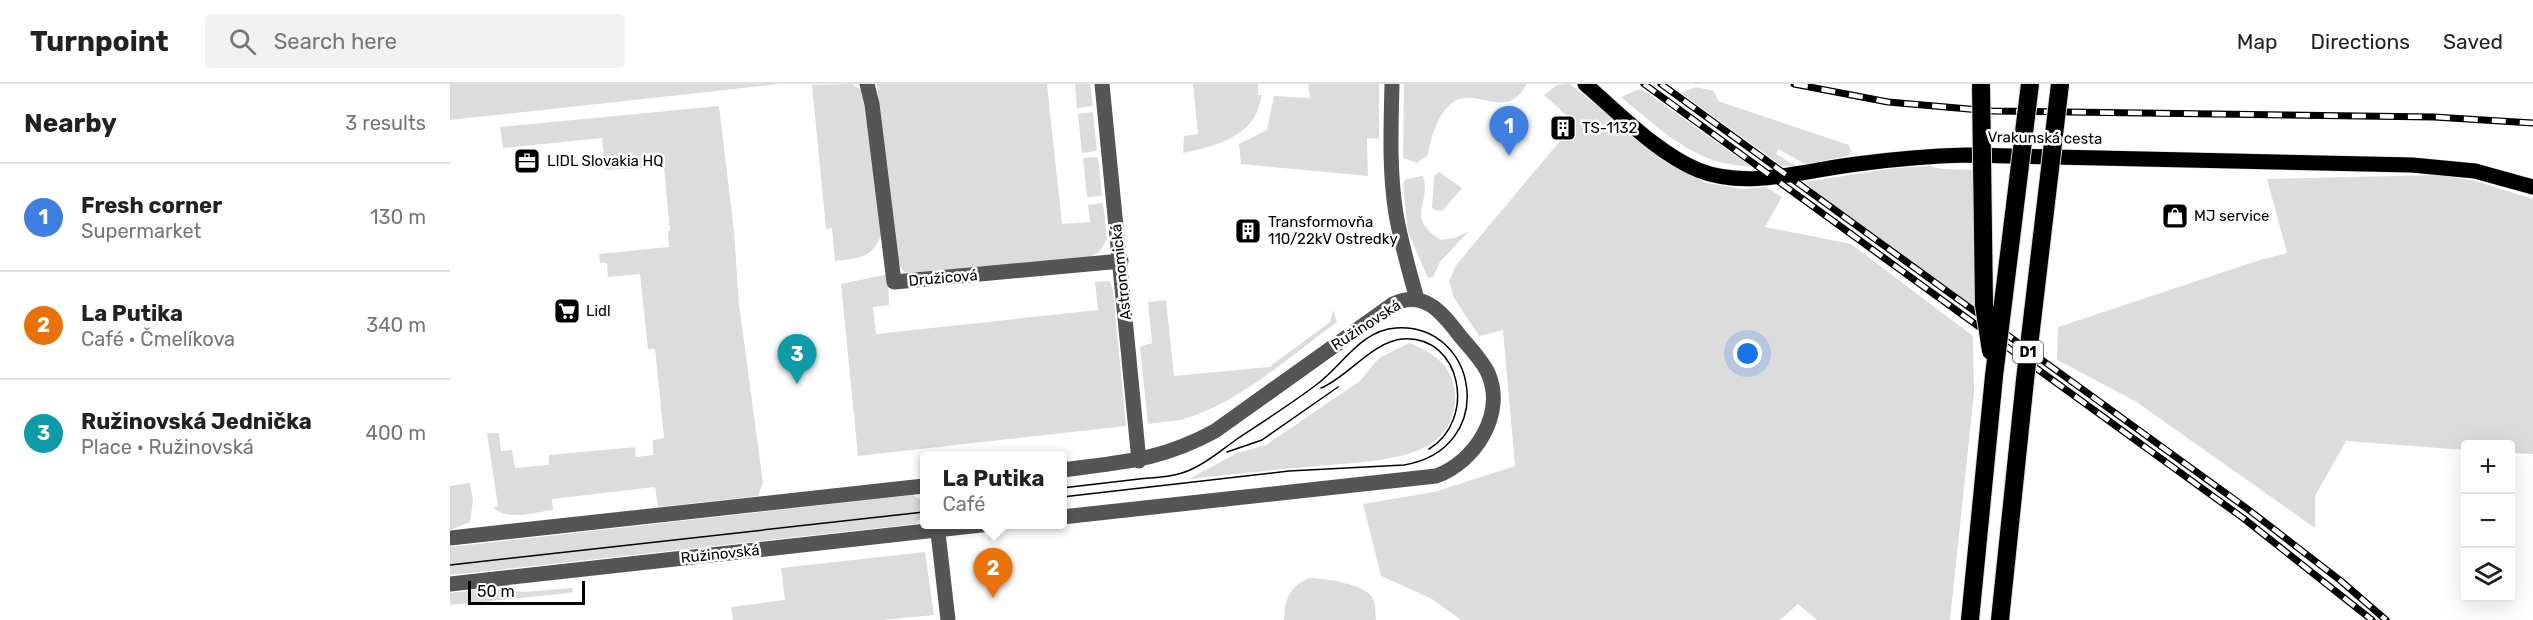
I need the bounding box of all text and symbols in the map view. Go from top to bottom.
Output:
search box [205,14,625,68]
text: Turnpoint [30,25,169,58]
icon: search [226,25,259,58]
text: Search here [274,28,397,55]
text: Map [2237,29,2278,54]
text: Directions [2311,29,2410,54]
text: Saved [2443,29,2503,54]
pin: 1 [1490,106,1528,156]
text: Nearby [24,108,117,139]
text: 3 results [345,111,426,135]
building icon: TS-1132 [1548,113,1578,143]
place label: TS-1132 [1582,119,1637,137]
street label: Vrakunská cesta [1988,128,2102,148]
office icon: LIDL Slovakia HQ [512,146,542,176]
place label: LIDL Slovakia HQ [547,152,663,170]
text: Fresh corner [81,192,222,219]
shop icon: MJ service [2160,201,2190,231]
text: 1 [39,205,48,229]
text: 130 m [370,205,426,229]
place label: MJ service [2194,207,2269,225]
place label: Transformovňa 110/22kV Ostredky [1268,213,1398,248]
building icon: Transformovňa 110/22kV Ostredky [1233,216,1263,246]
text: Supermarket [81,219,201,243]
street label: Astronomická [1107,223,1135,321]
street label: Družicová [908,266,978,290]
supermarket icon: Lidl [552,296,582,326]
street label: Ružinovská [1328,296,1404,354]
text: La Putika [81,300,183,327]
place label: Lidl [586,302,611,320]
text: 2 [37,313,50,337]
text: 340 m [366,313,426,337]
text: Café · Čmelíkova [81,327,235,351]
pin: 3 [778,334,816,384]
your location [1733,339,1762,368]
road number: D1 [2013,341,2043,363]
text: Ružinovská Jednička [81,408,312,435]
text: 3 [37,421,50,445]
text: 400 m [366,421,426,445]
text: Place · Ružinovská [81,435,254,459]
map controls [2461,440,2515,602]
button: + [2461,440,2515,494]
popup [920,451,1067,529]
text: La Putika [943,465,1044,492]
text: Café [943,492,986,516]
button: − [2461,494,2515,548]
street label: Ružinovská [680,541,760,567]
pin: 2 [974,548,1012,598]
button: layers [2461,548,2515,602]
scale bar [468,578,585,606]
text: 50 m [477,582,515,601]

